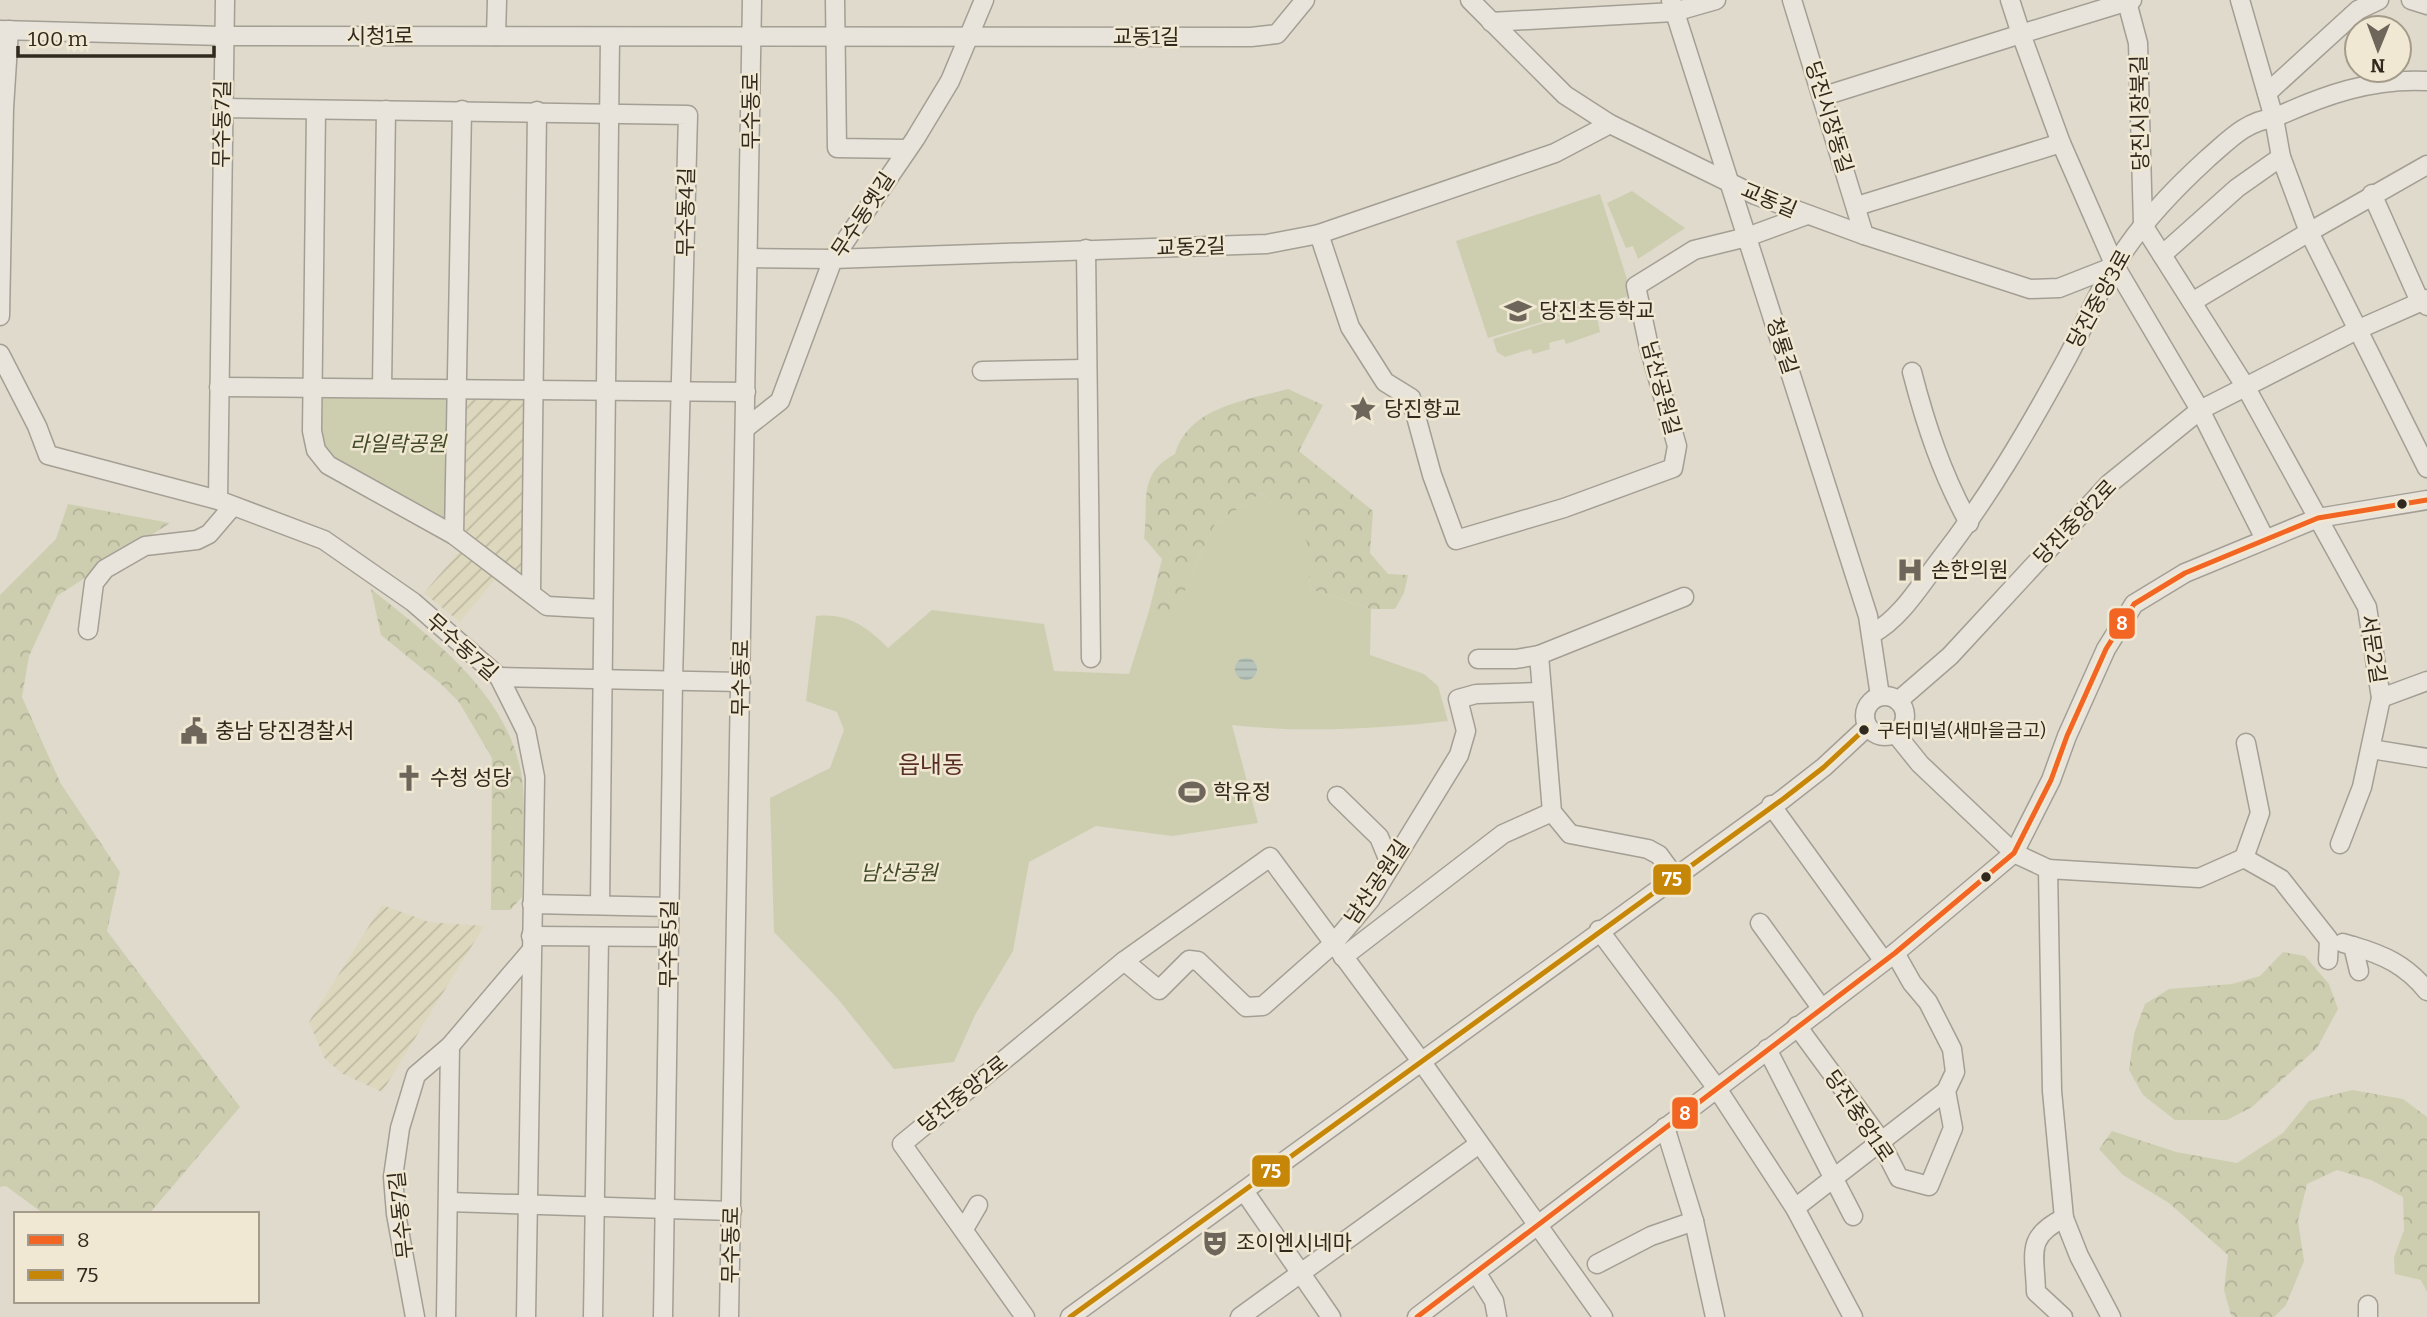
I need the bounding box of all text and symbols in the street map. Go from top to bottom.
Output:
scale bar [18,14,214,58]
north arrow [2343,14,2413,84]
street label: 시청1로 [347,23,413,49]
street label: 교동1길 [1113,24,1179,50]
text: 100 m [28,26,88,52]
text: N [2370,54,2385,77]
street label: 당진시장북길 [2126,55,2154,171]
street label: 당진시장동길 [1800,58,1858,176]
street label: 무수동로 [738,72,764,150]
street label: 무수동7길 [208,80,236,168]
street label: 무수동4길 [672,167,700,257]
street label: 무수동옛길 [826,167,900,263]
street label: 교동길 [1737,177,1801,223]
street label: 교동2길 [1156,233,1226,261]
street label: 당진중앙3로 [2061,245,2137,353]
school or university icon: 당진초등학교 [1503,296,1533,326]
place label: 당진초등학교 [1539,298,1655,324]
street label: 청룡길 [1761,314,1803,378]
street label: 남산공원길 [1636,338,1686,438]
place icon: 당진향교 [1348,394,1378,424]
place label: 당진향교 [1384,396,1461,422]
park label: 라일락공원 [350,431,448,457]
street label: 당진중앙2로 [2028,474,2122,570]
unlabelled marker [2395,497,2409,511]
hospital icon: 손한의원 [1895,555,1925,585]
place label: 손한의원 [1931,557,2008,583]
line badge: 8 [2108,607,2136,640]
street label: 무수동7길 [421,608,503,686]
text: 8 [2116,612,2128,635]
street label: 서문2길 [2355,613,2391,685]
street label: 무수동로 [727,639,755,717]
public building icon: 충남 당진경찰서 [179,716,209,746]
place label: 충남 당진경찰서 [215,718,354,744]
place label: 구터미널(새마을금고) [1877,719,2046,742]
marker: 구터미널(새마을금고) [1857,723,1871,737]
district label: 읍내동 [898,751,964,779]
church icon: 수청 성당 [394,763,424,793]
place label: 수청 성당 [430,765,511,791]
sports icon: 학유정 [1177,777,1207,807]
place label: 학유정 [1213,779,1271,805]
street label: 남산공원길 [1339,835,1415,929]
park label: 남산공원 [860,860,939,886]
line badge: 75 [1652,863,1692,896]
text: 75 [1662,868,1682,891]
unlabelled marker [1979,870,1993,884]
street label: 무수동5길 [655,900,683,988]
street label: 당진중앙2로 [913,1050,1013,1138]
street label: 당진중앙1로 [1819,1065,1899,1167]
line badge: 8 [1671,1096,1699,1130]
text: 8 [1679,1102,1691,1125]
line badge: 75 [1251,1154,1291,1188]
text: 75 [1261,1160,1281,1183]
street label: 무수동7길 [383,1170,419,1260]
street label: 무수동로 [717,1206,745,1284]
legend [14,1212,259,1303]
text: 8 [77,1227,90,1253]
theatre icon: 조이엔시네마 [1200,1228,1230,1258]
place label: 조이엔시네마 [1236,1230,1352,1256]
text: 75 [77,1262,98,1288]

